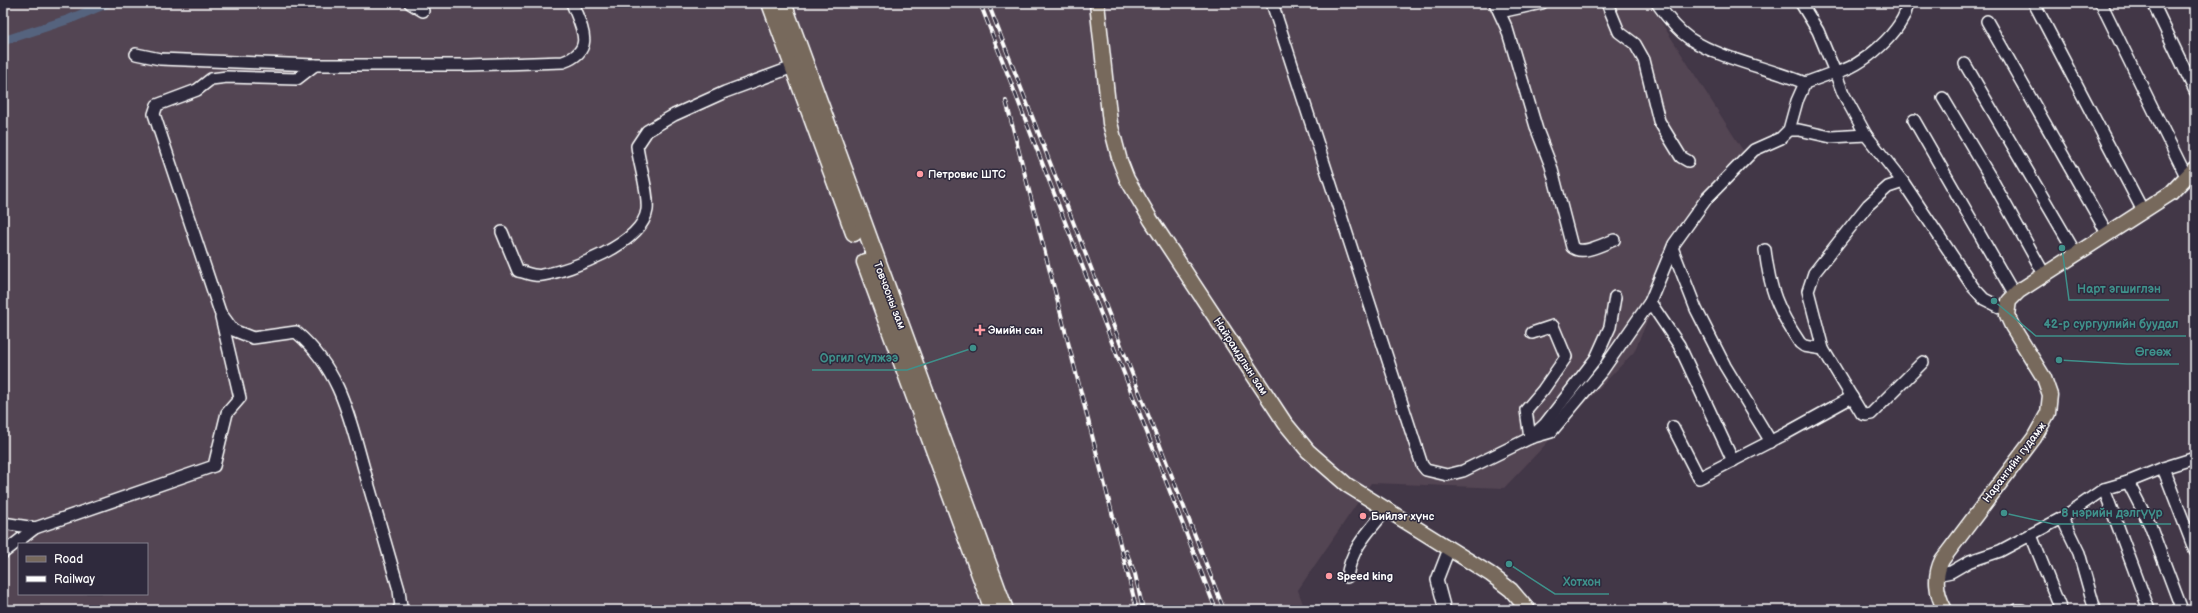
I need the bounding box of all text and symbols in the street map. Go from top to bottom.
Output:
place label: Петровис ШТС [928,168,1006,181]
marker: Петровис ШТС [915,169,925,179]
street label: Товчооны зам [871,260,908,331]
callout: Нарт эгшиглэн [2069,276,2169,300]
text: Нарт эгшиглэн [2077,282,2161,297]
callout: 42-р сургуулийн буудал [2036,312,2186,336]
street label: Найрамдлын зам [1211,315,1271,398]
text: 42-р сургуулийн буудал [2044,317,2179,332]
place label: Эмийн сан [988,324,1043,337]
marker: Эмийн сан [975,325,985,335]
callout: Өгөөж [2127,340,2179,364]
text: Өгөөж [2135,345,2172,360]
callout: Оргил сүлжээ [812,346,907,370]
text: Оргил сүлжээ [820,351,898,366]
street label: Нарангийн гудамж [1980,419,2049,505]
callout: 8 нэрийн дэлгүүр [2053,500,2171,524]
text: 8 нэрийн дэлгүүр [2061,506,2163,521]
place label: Бийлэг хүнс [1371,510,1435,523]
marker: Бийлэг хүнс [1358,511,1368,521]
legend [18,543,148,595]
text: Road [54,552,83,567]
place label: Speed king [1337,570,1393,583]
callout: Хотхон [1555,570,1609,594]
marker: Speed king [1324,571,1334,581]
text: Railway [54,572,96,587]
text: Хотхон [1562,575,1601,590]

